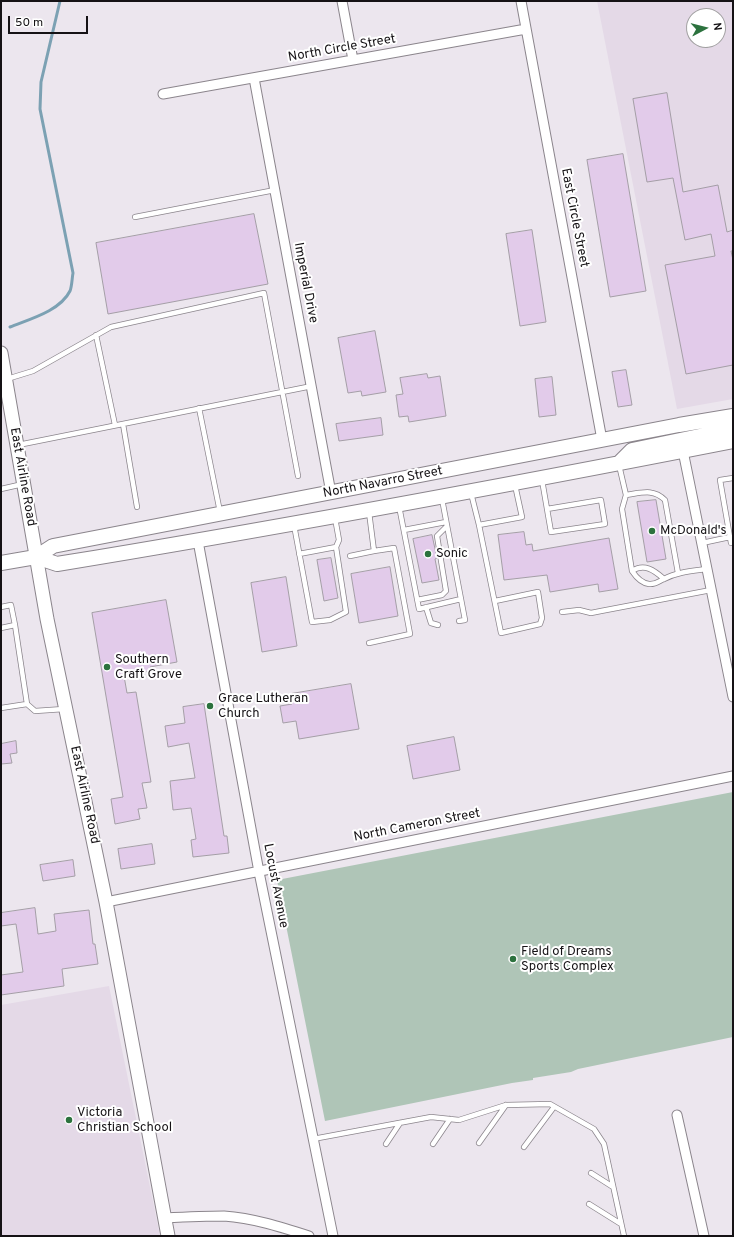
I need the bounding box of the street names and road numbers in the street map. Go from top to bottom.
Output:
street label: North Circle Street [287,32,397,66]
street label: East Circle Street [557,167,591,269]
street label: Imperial Drive [290,241,320,325]
street label: East Airline Road [6,426,38,528]
street label: North Navarro Street [322,464,444,502]
street label: East Airline Road [66,744,102,846]
street label: North Cameron Street [352,806,482,846]
street label: Locust Avenue [259,842,291,930]

